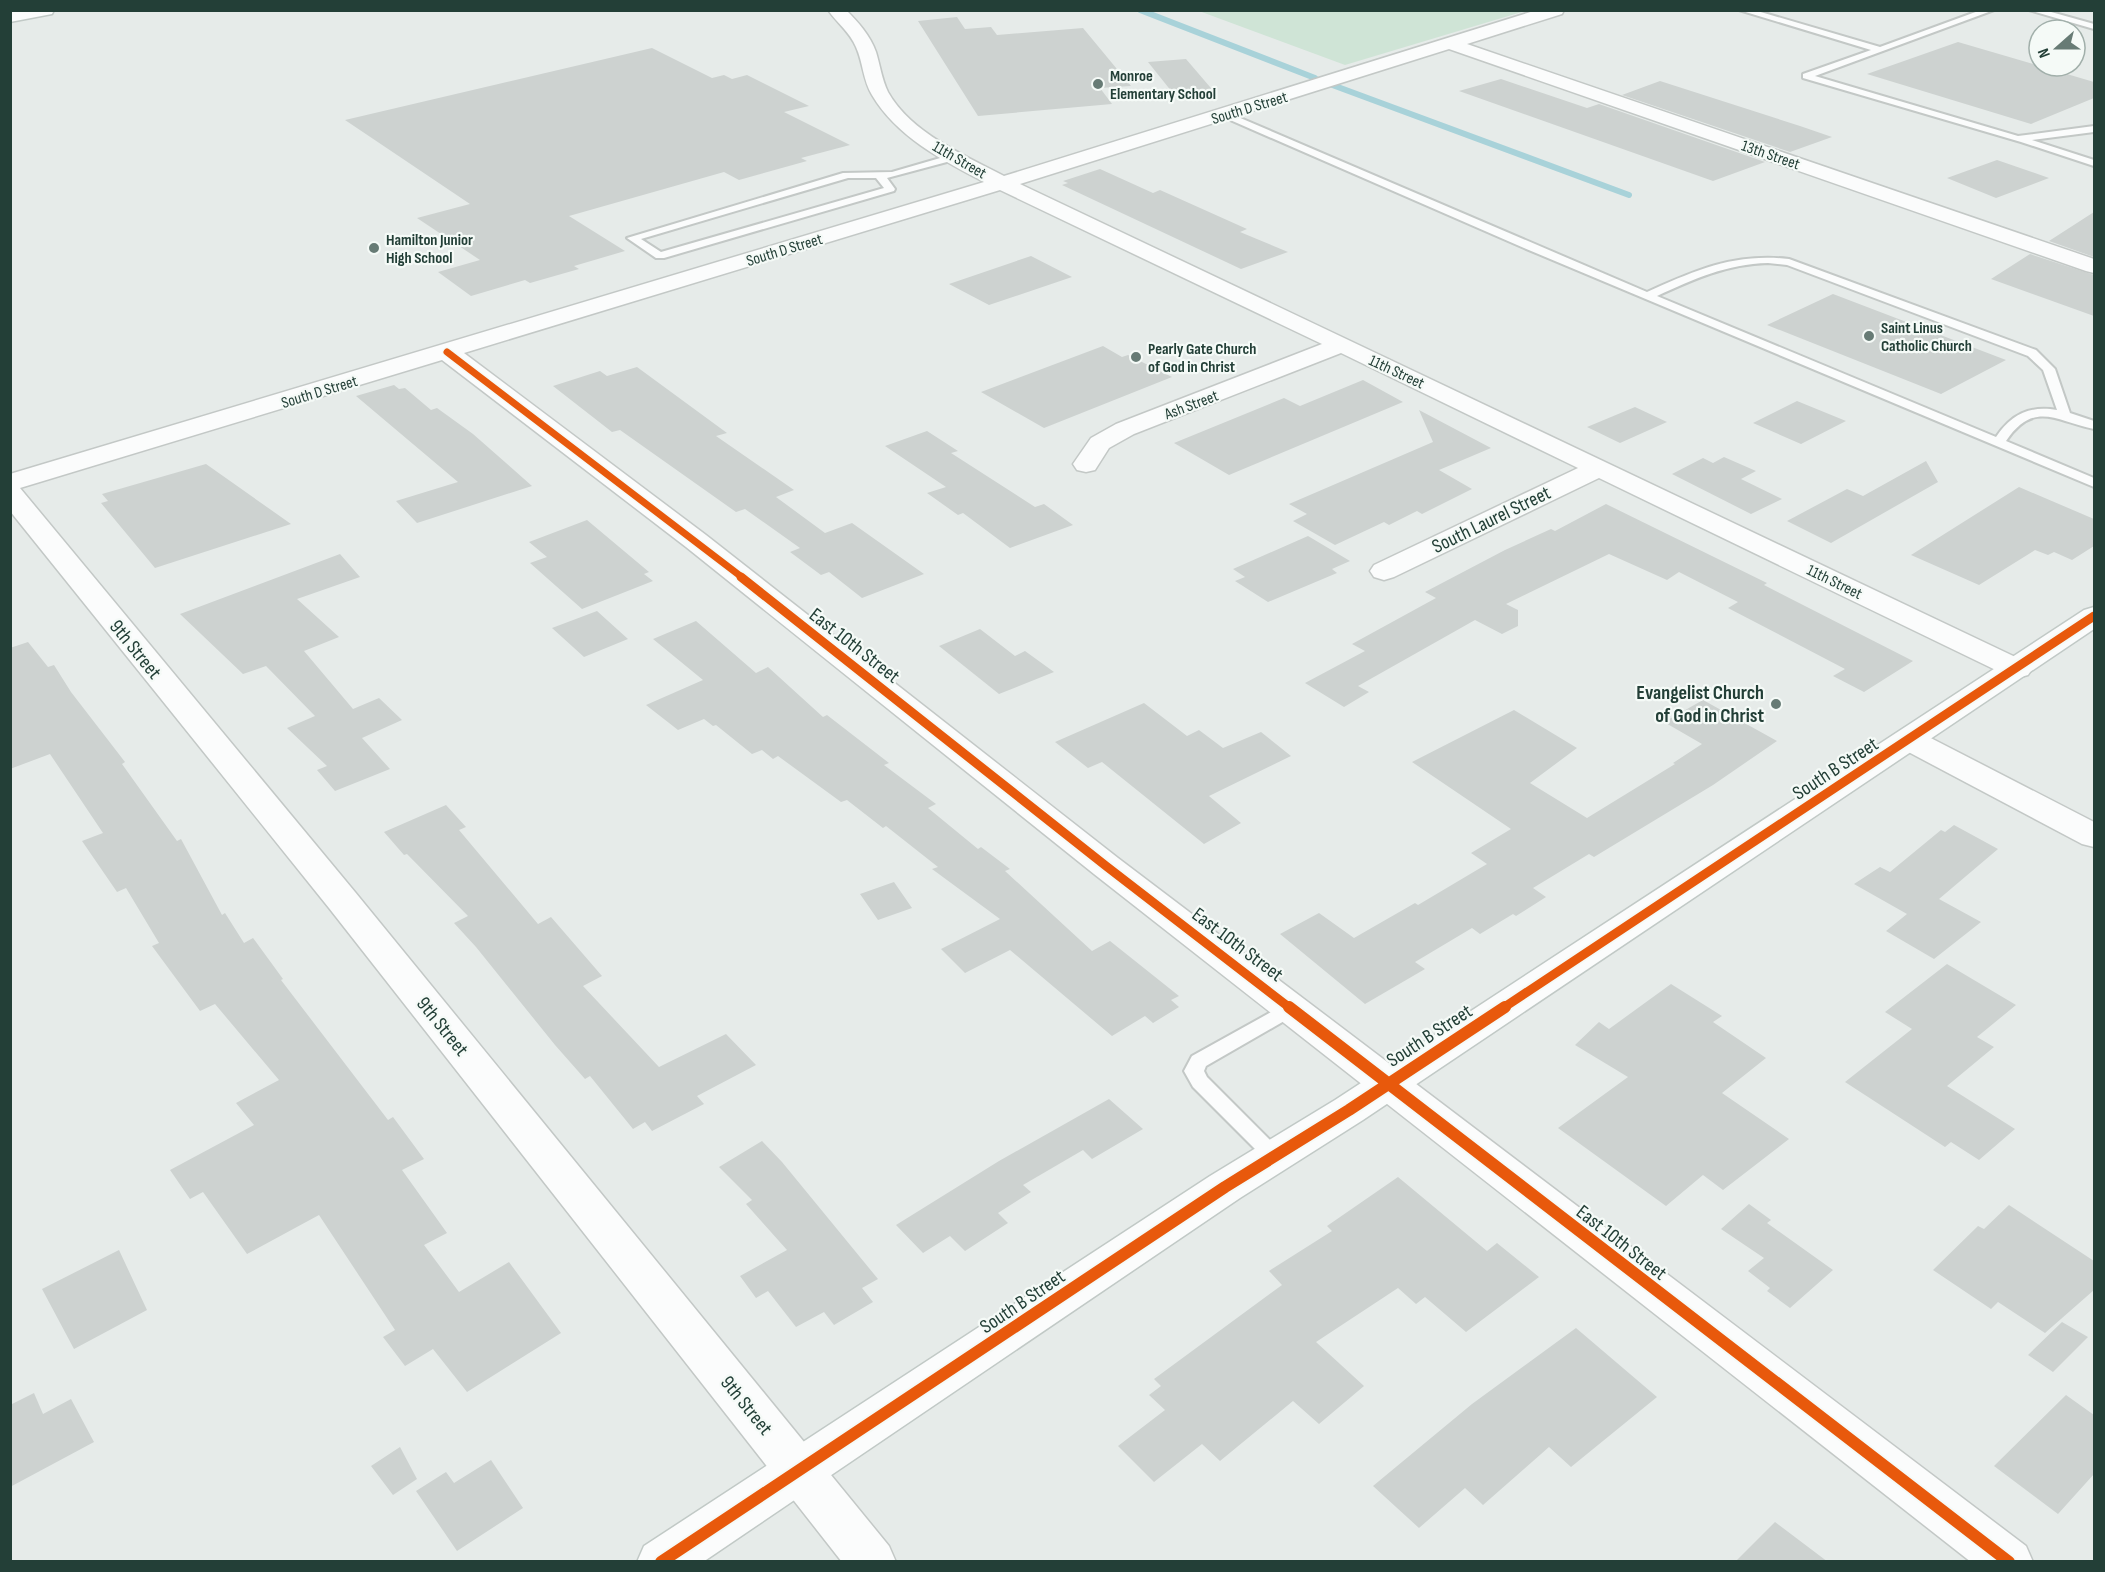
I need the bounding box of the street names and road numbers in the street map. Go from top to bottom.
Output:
street label: South D Street [1209,88,1290,129]
street label: 11th Street [929,137,990,183]
street label: 13th Street [1739,137,1802,174]
street label: South D Street [744,230,825,271]
street label: 11th Street [1366,351,1427,394]
street label: South D Street [279,372,360,413]
street label: Ash Street [1161,386,1221,425]
street label: South Laurel Street [1428,481,1555,559]
street label: 11th Street [1804,561,1865,604]
street label: East 10th Street [804,603,904,689]
street label: 9th Street [104,615,166,684]
street label: South B Street [1788,732,1883,805]
street label: East 10th Street [1187,903,1288,987]
street label: 9th Street [411,992,473,1061]
street label: South B Street [1382,999,1477,1072]
street label: East 10th Street [1571,1200,1671,1286]
street label: South B Street [975,1265,1070,1339]
street label: 9th Street [715,1371,777,1440]

